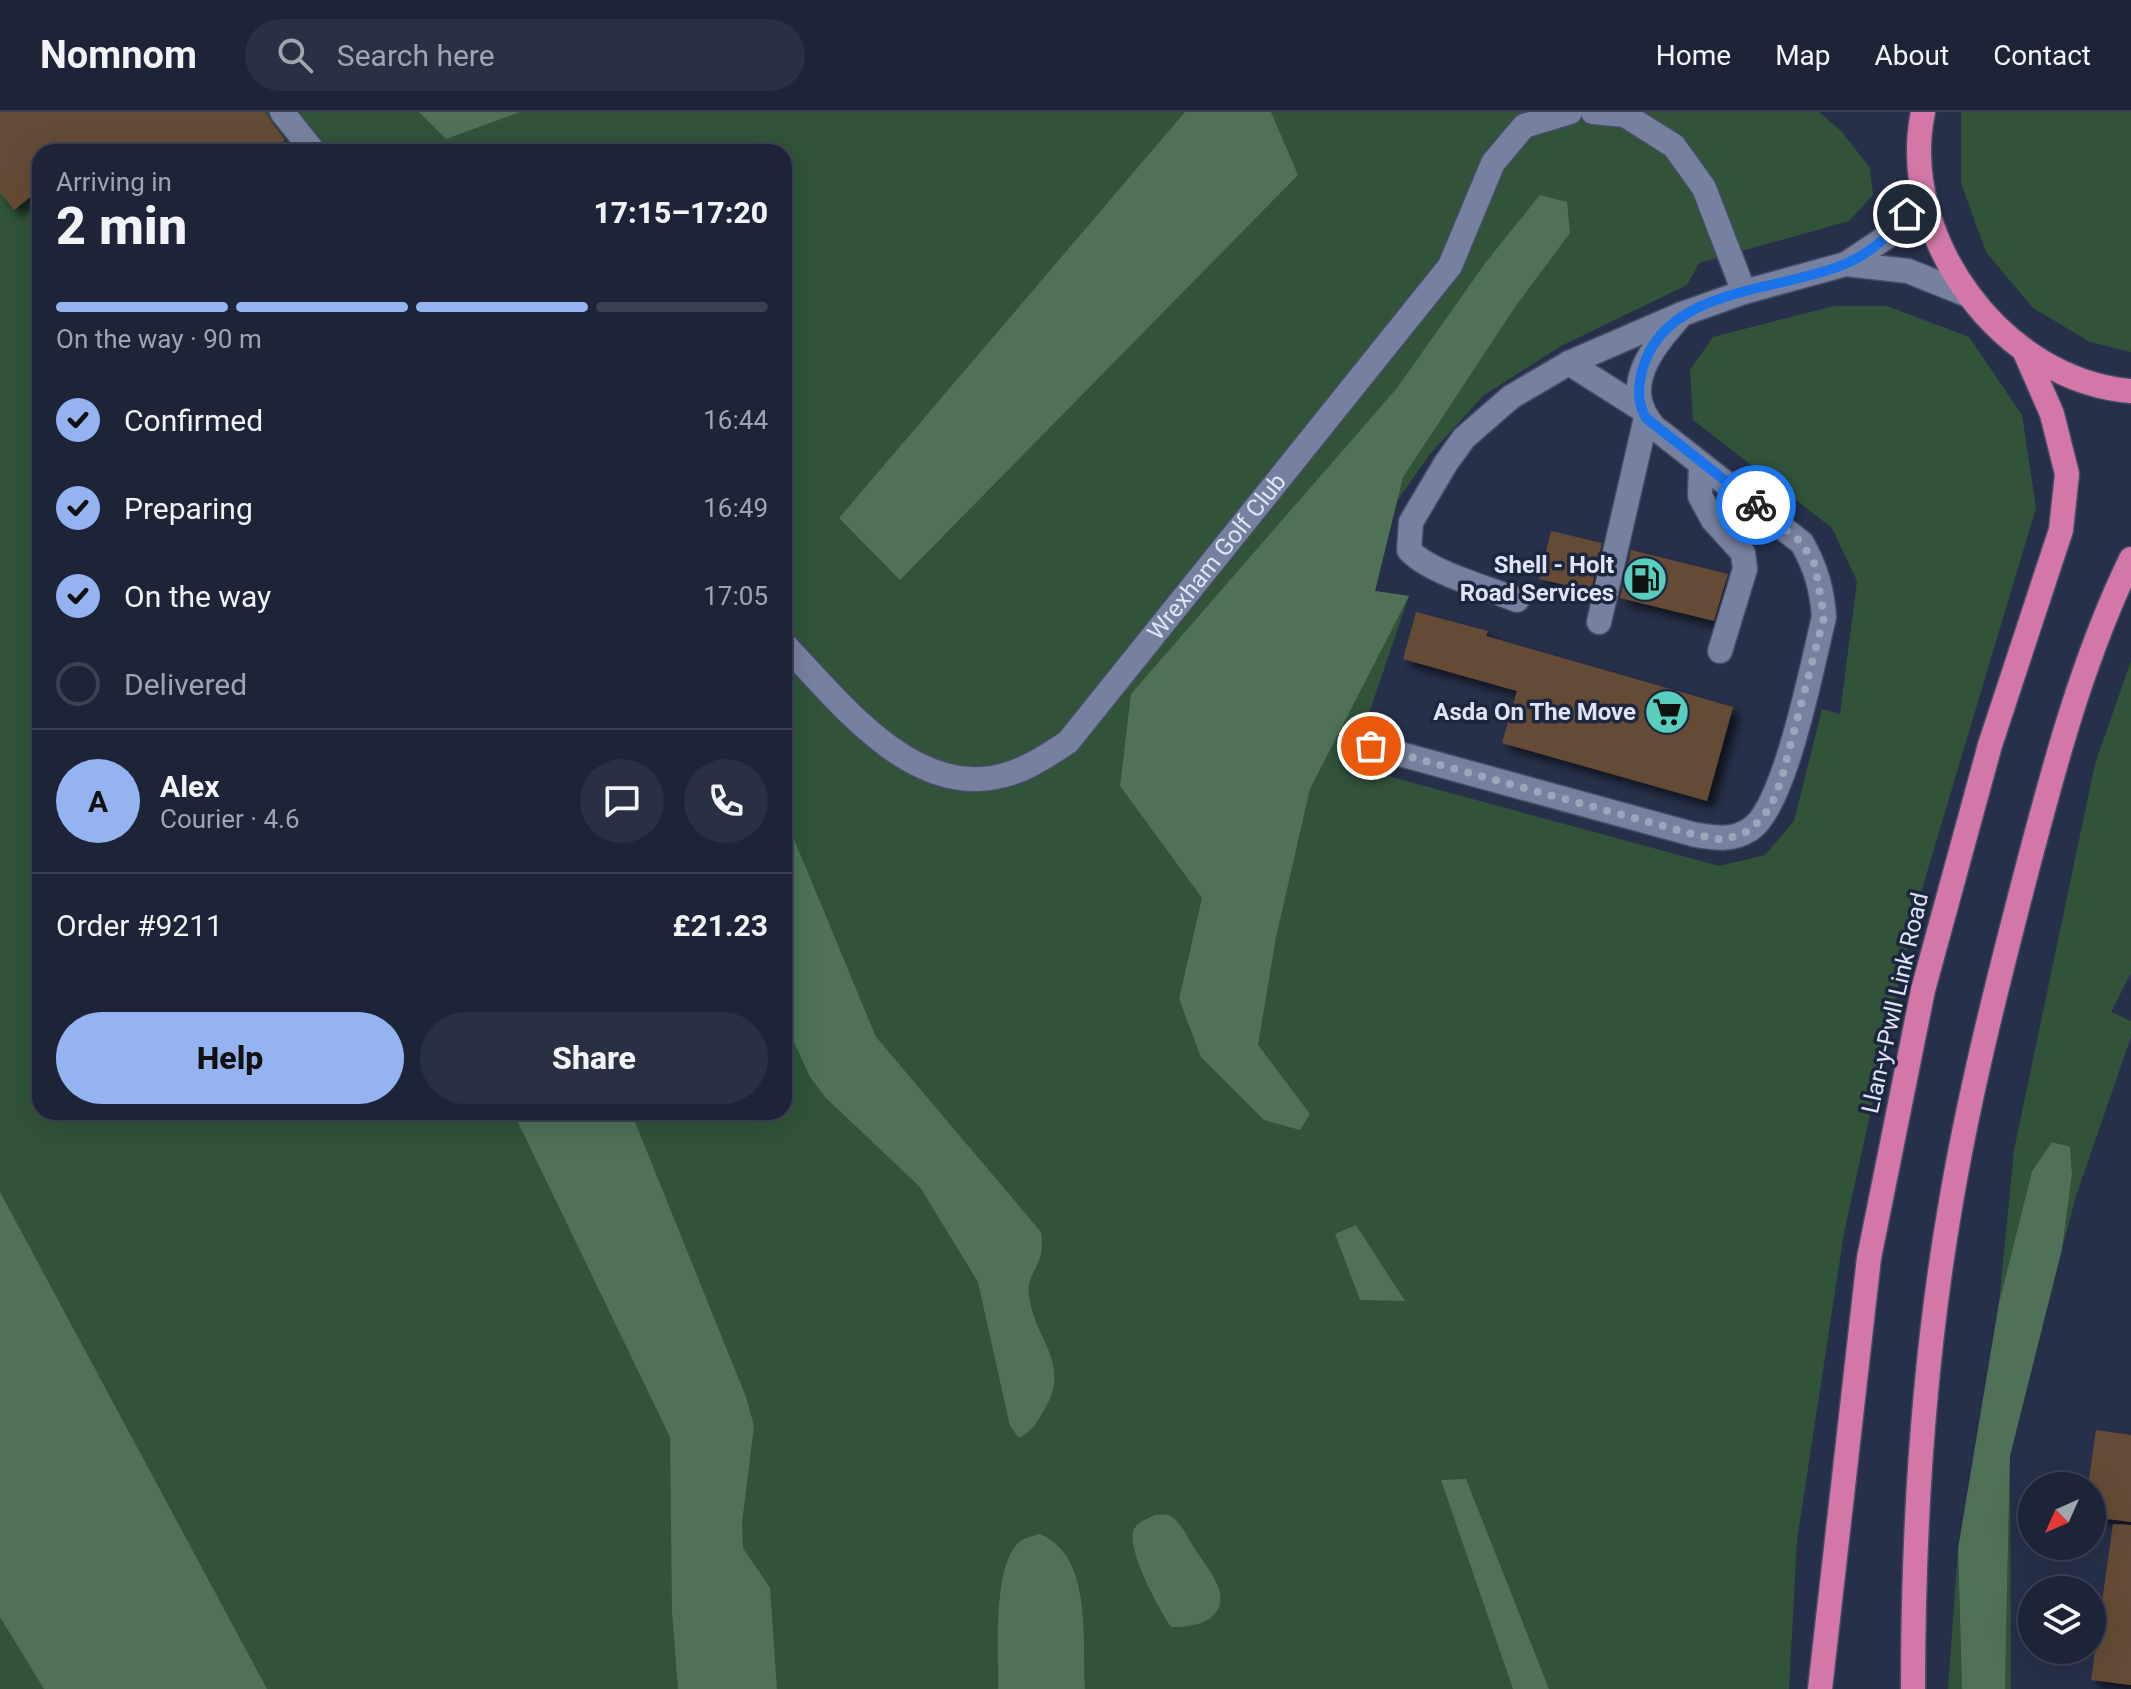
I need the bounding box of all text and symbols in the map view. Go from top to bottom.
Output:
search box [245,19,805,91]
text: Nomnom [40,33,197,77]
icon: search [273,33,317,77]
text: Search here [337,38,495,73]
text: Home [1656,39,1731,72]
text: Map [1775,39,1831,72]
text: About [1875,39,1949,72]
text: Contact [1993,39,2091,72]
text: Arriving in [56,167,172,197]
pin [1873,180,1941,248]
icon: home [1885,192,1929,236]
text: 17:15–17:20 [593,195,768,230]
text: 2 min [56,196,187,257]
text: On the way · 90 m [56,324,262,354]
icon: check [56,398,100,442]
text: Confirmed [124,403,263,438]
text: 16:44 [703,405,768,435]
courier [1716,465,1796,545]
street label: Wrexham Golf Club [1142,468,1292,646]
icon: bike [1734,483,1778,527]
icon: check [56,486,100,530]
text: Preparing [124,491,253,526]
text: 16:49 [703,493,768,523]
place label: Shell - Holt Road Services [1460,551,1614,607]
fuel station icon: Shell - Holt Road Services [1621,555,1669,603]
icon: check [56,574,100,618]
text: On the way [124,579,271,614]
text: 17:05 [703,581,768,611]
text: Delivered [124,667,247,702]
supermarket icon: Asda On The Move [1643,688,1691,736]
place label: Asda On The Move [1433,698,1636,726]
pin [1337,712,1405,780]
icon: bag [1349,724,1393,768]
button: chat [580,759,664,843]
button: phone [684,759,768,843]
text: Alex [160,769,220,804]
text: A [88,784,108,819]
text: Courier · 4.6 [160,804,300,834]
street label: Llan-y-Pwll Link Road [1856,890,1934,1116]
text: Order #9211 [56,908,223,943]
text: £21.23 [673,908,768,943]
button: Help [56,1012,404,1104]
button: Share [420,1012,768,1104]
north arrow [2018,1472,2106,1560]
map controls [2018,1472,2106,1664]
button: layers [2018,1576,2106,1664]

